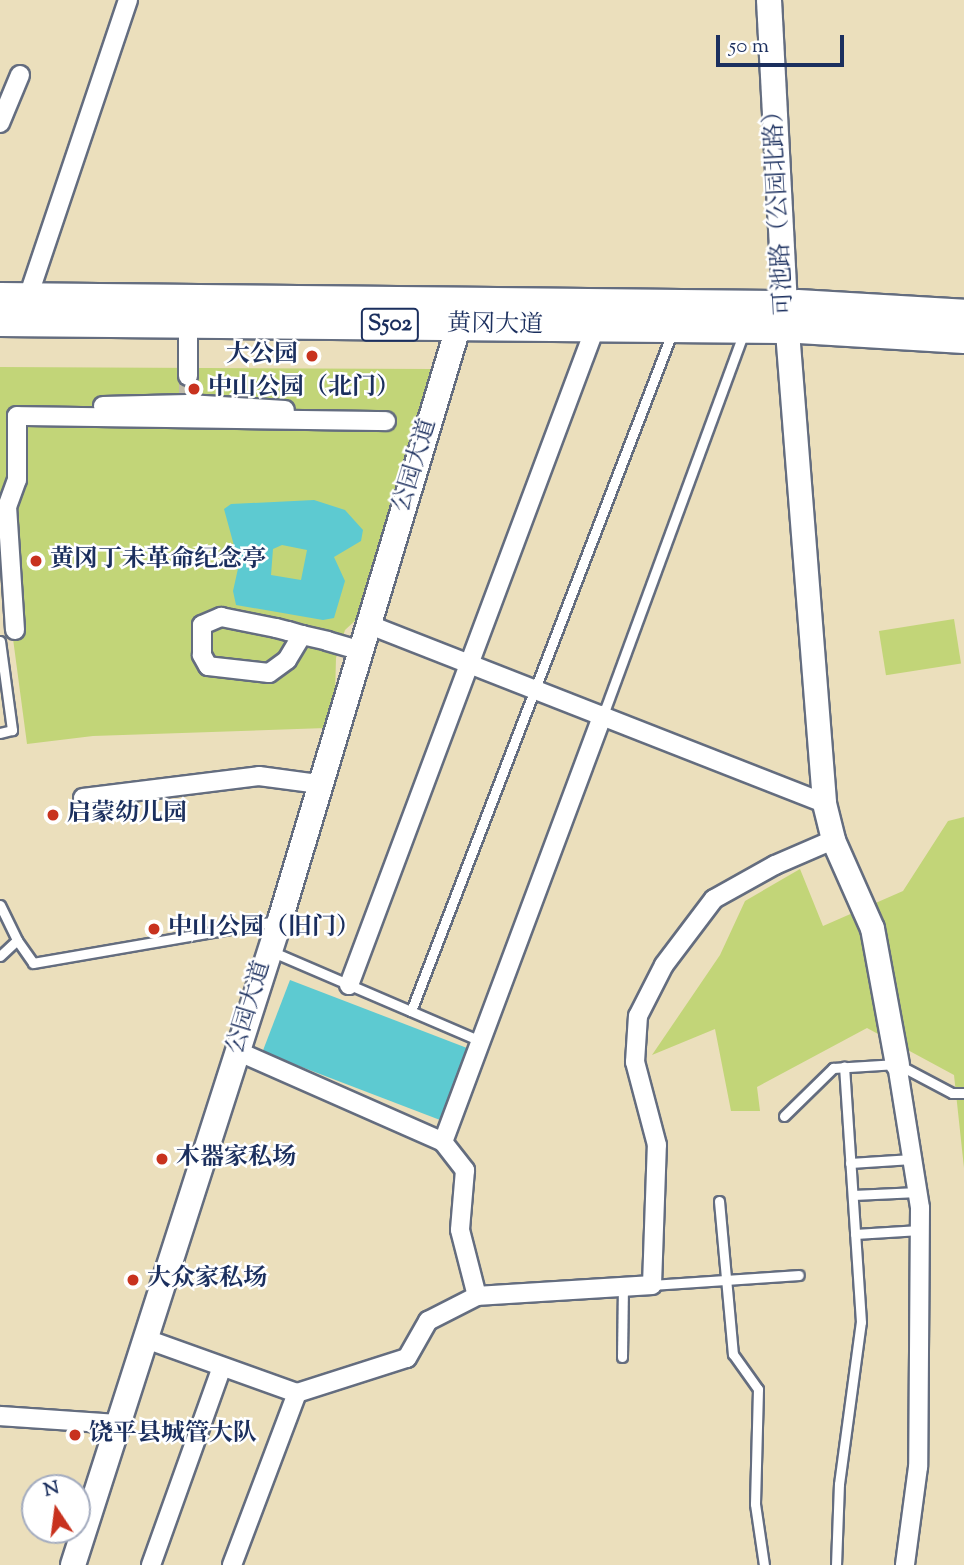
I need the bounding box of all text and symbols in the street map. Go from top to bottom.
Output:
scale bar [719,21,847,65]
text: 50 m [729,32,769,62]
street label: 可池路（公园北路） [760,98,800,316]
road number: S502 [360,306,420,344]
street label: 黄冈大道 [447,311,543,341]
place label: 大公园 [226,342,298,370]
marker: 大公园 [304,348,320,364]
place label: 中山公园（北门） [208,375,400,403]
marker: 中山公园（北门） [186,381,202,397]
street label: 公园大道 [388,416,444,516]
place label: 黄冈丁未革命纪念亭 [50,547,266,575]
marker: 黄冈丁未革命纪念亭 [28,553,44,569]
place label: 启蒙幼儿园 [67,801,187,829]
marker: 启蒙幼儿园 [45,807,61,823]
place label: 中山公园（旧门） [168,915,360,943]
marker: 中山公园（旧门） [146,921,162,937]
street label: 公园大道 [222,958,278,1058]
place label: 木器家私场 [176,1145,296,1173]
marker: 木器家私场 [154,1151,170,1167]
place label: 大众家私场 [147,1266,267,1294]
marker: 大众家私场 [125,1272,141,1288]
place label: 饶平县城管大队 [89,1421,257,1449]
marker: 饶平县城管大队 [67,1427,83,1443]
north arrow [21,1474,91,1544]
text: N [41,1475,62,1505]

